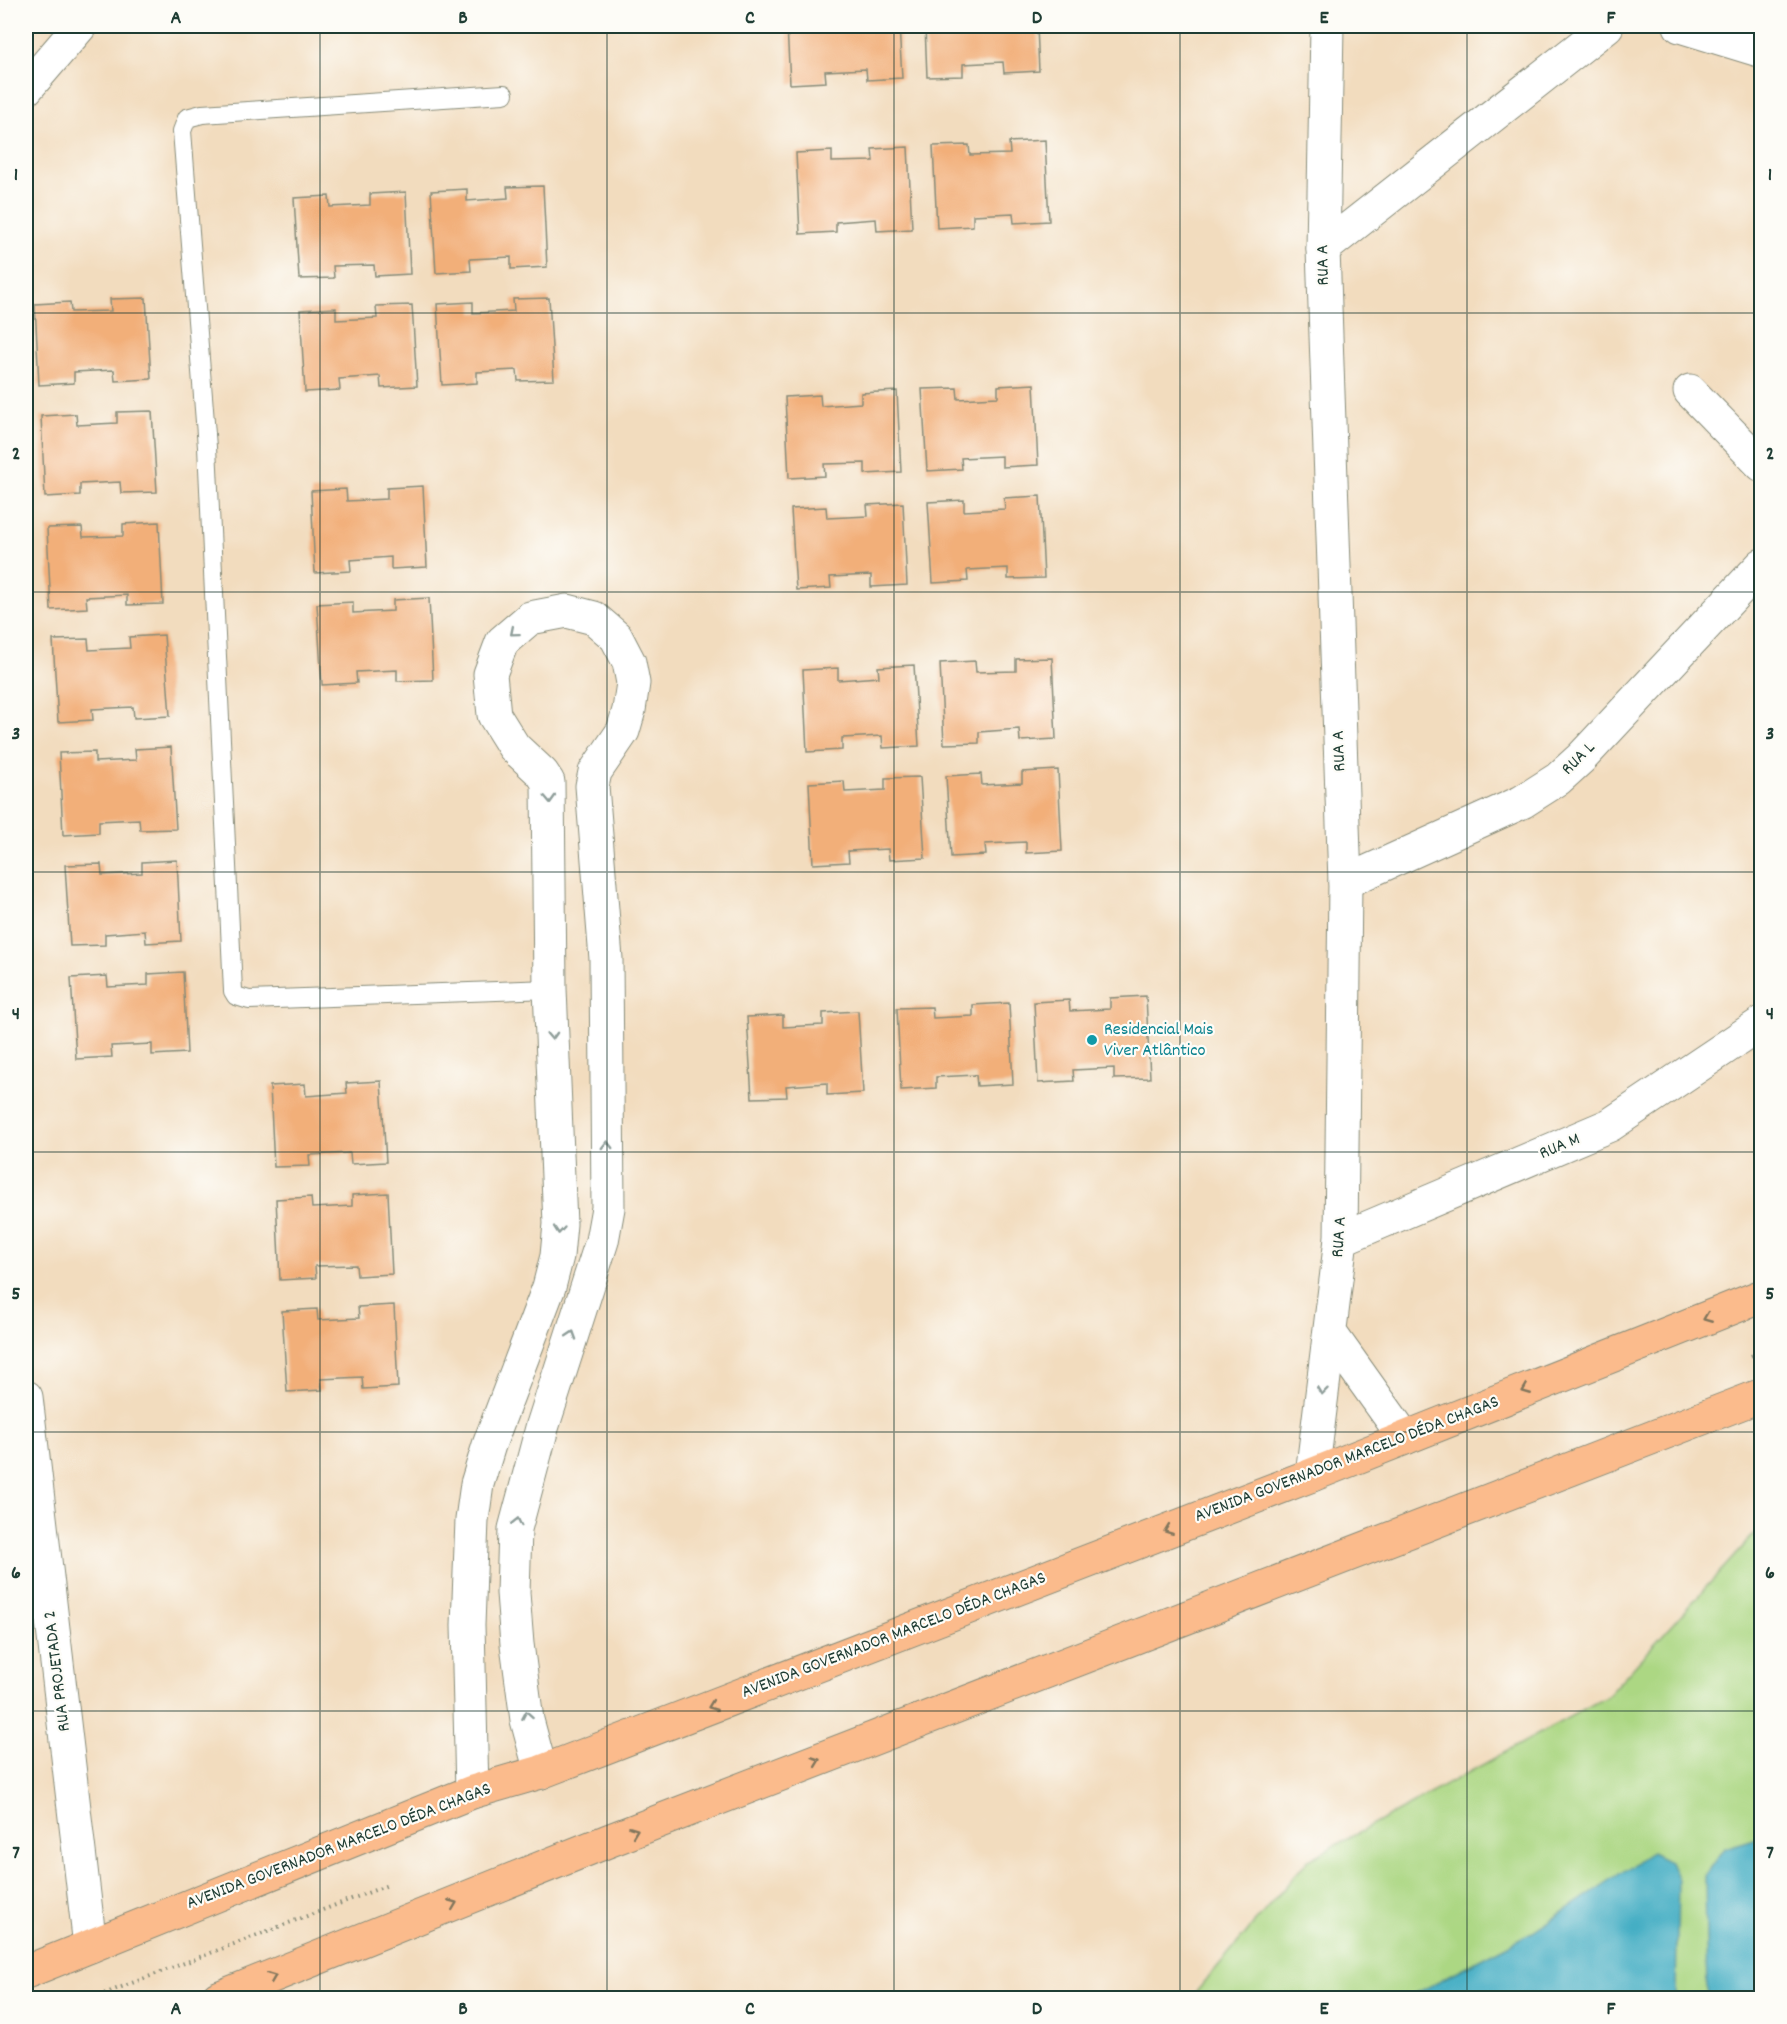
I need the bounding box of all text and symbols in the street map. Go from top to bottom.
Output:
text: A [171,5,182,33]
text: B [458,5,468,33]
text: C [745,5,755,33]
text: D [1032,5,1043,33]
text: E [1319,5,1329,33]
text: F [1607,5,1617,33]
text: 1 [14,162,18,190]
text: 1 [1768,162,1772,190]
street label: RUA A [1311,244,1337,286]
text: 2 [12,441,20,469]
text: 2 [1766,441,1774,469]
one-way arrow [510,625,521,636]
text: 3 [12,721,20,749]
text: 3 [1766,721,1774,749]
street label: RUA A [1327,730,1353,772]
street label: RUA L [1556,736,1602,782]
one-way arrow [543,794,556,803]
text: 4 [12,1001,20,1029]
text: 4 [1766,1001,1774,1029]
place label: Residencial Mais Viver Atlântico [1104,1018,1213,1064]
one-way arrow [545,1031,558,1040]
marker: Residencial Mais Viver Atlântico [1085,1033,1099,1047]
street label: RUA M [1536,1127,1584,1167]
one-way arrow [601,1140,614,1149]
street label: RUA A [1326,1215,1354,1258]
one-way arrow [553,1226,566,1235]
text: 5 [11,1281,21,1309]
text: 5 [1765,1281,1775,1309]
one-way arrow [1702,1311,1713,1323]
one-way arrow [565,1330,577,1341]
one-way arrow [1521,1383,1532,1395]
one-way arrow [1317,1386,1329,1395]
street label: AVENIDA GOVERNADOR MARCELO DÉDA CHAGAS [1191,1390,1503,1530]
one-way arrow [510,1517,523,1527]
one-way arrow [1164,1523,1175,1535]
text: 6 [11,1560,21,1588]
text: 6 [1765,1560,1775,1588]
street label: AVENIDA GOVERNADOR MARCELO DÉDA CHAGAS [738,1566,1050,1706]
street label: RUA PROJETADA 2 [38,1609,78,1733]
one-way arrow [707,1699,718,1711]
one-way arrow [521,1711,534,1721]
one-way arrow [810,1756,821,1768]
street label: AVENIDA GOVERNADOR MARCELO DÉDA CHAGAS [183,1777,495,1917]
one-way arrow [628,1826,639,1838]
text: 7 [12,1840,20,1868]
text: 7 [1766,1840,1774,1868]
one-way arrow [447,1899,458,1911]
one-way arrow [266,1972,277,1984]
text: A [171,1996,182,2024]
text: B [458,1996,468,2024]
text: C [745,1996,755,2024]
text: D [1032,1996,1043,2024]
text: E [1319,1996,1329,2024]
text: F [1607,1996,1617,2024]

